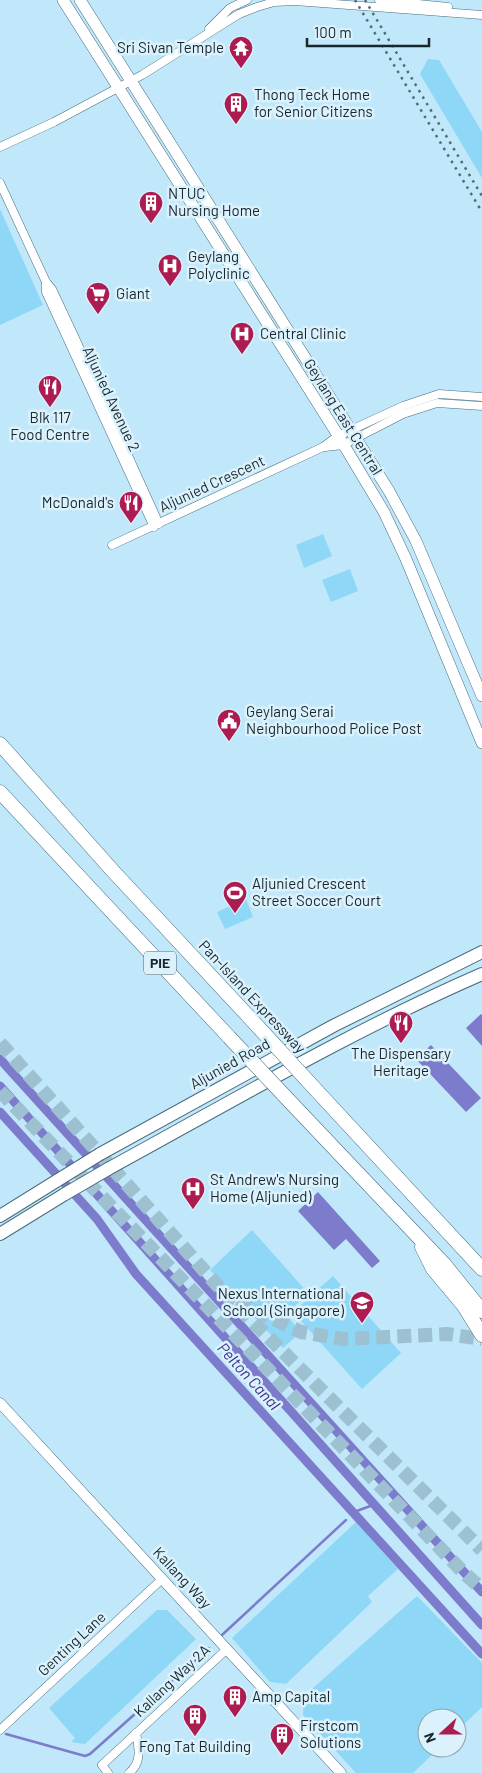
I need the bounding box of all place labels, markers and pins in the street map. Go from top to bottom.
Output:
temple icon: Sri Sivan Temple [228,35,254,69]
place label: Sri Sivan Temple [117,38,224,56]
place label: Thong Teck Home for Senior Citizens [254,85,373,120]
building icon: Thong Teck Home for Senior Citizens [223,91,249,125]
place label: NTUC Nursing Home [168,184,260,219]
building icon: NTUC Nursing Home [138,190,164,224]
place label: Geylang Polyclinic [188,247,250,282]
hospital icon: Geylang Polyclinic [157,253,183,287]
supermarket icon: Giant [85,281,111,315]
place label: Giant [116,284,150,302]
hospital icon: Central Clinic [229,321,255,355]
place label: Central Clinic [260,324,346,342]
restaurant icon: Blk 117 Food Centre [37,374,63,408]
place label: Blk 117 Food Centre [10,408,90,443]
restaurant icon: McDonald's [118,490,144,524]
place label: McDonald's [42,493,114,511]
place label: Geylang Serai Neighbourhood Police Post [246,702,422,737]
public building icon: Geylang Serai Neighbourhood Police Post [216,708,242,742]
place label: Aljunied Crescent Street Soccer Court [252,874,381,909]
sports icon: Aljunied Crescent Street Soccer Court [222,880,248,914]
restaurant icon: The Dispensary Heritage [388,1010,414,1044]
place label: The Dispensary Heritage [351,1044,451,1079]
place label: St Andrew's Nursing Home (Aljunied) [210,1170,339,1205]
hospital icon: St Andrew's Nursing Home (Aljunied) [180,1176,206,1210]
place label: Nexus International School (Singapore) [218,1284,344,1319]
school or university icon: Nexus International School (Singapore) [349,1290,375,1324]
building icon: Amp Capital [222,1684,248,1718]
place label: Amp Capital [252,1687,330,1705]
building icon: Fong Tat Building [182,1703,208,1737]
place label: Firstcom Solutions [300,1716,361,1751]
building icon: Firstcom Solutions [269,1722,295,1756]
place label: Fong Tat Building [139,1737,251,1755]

